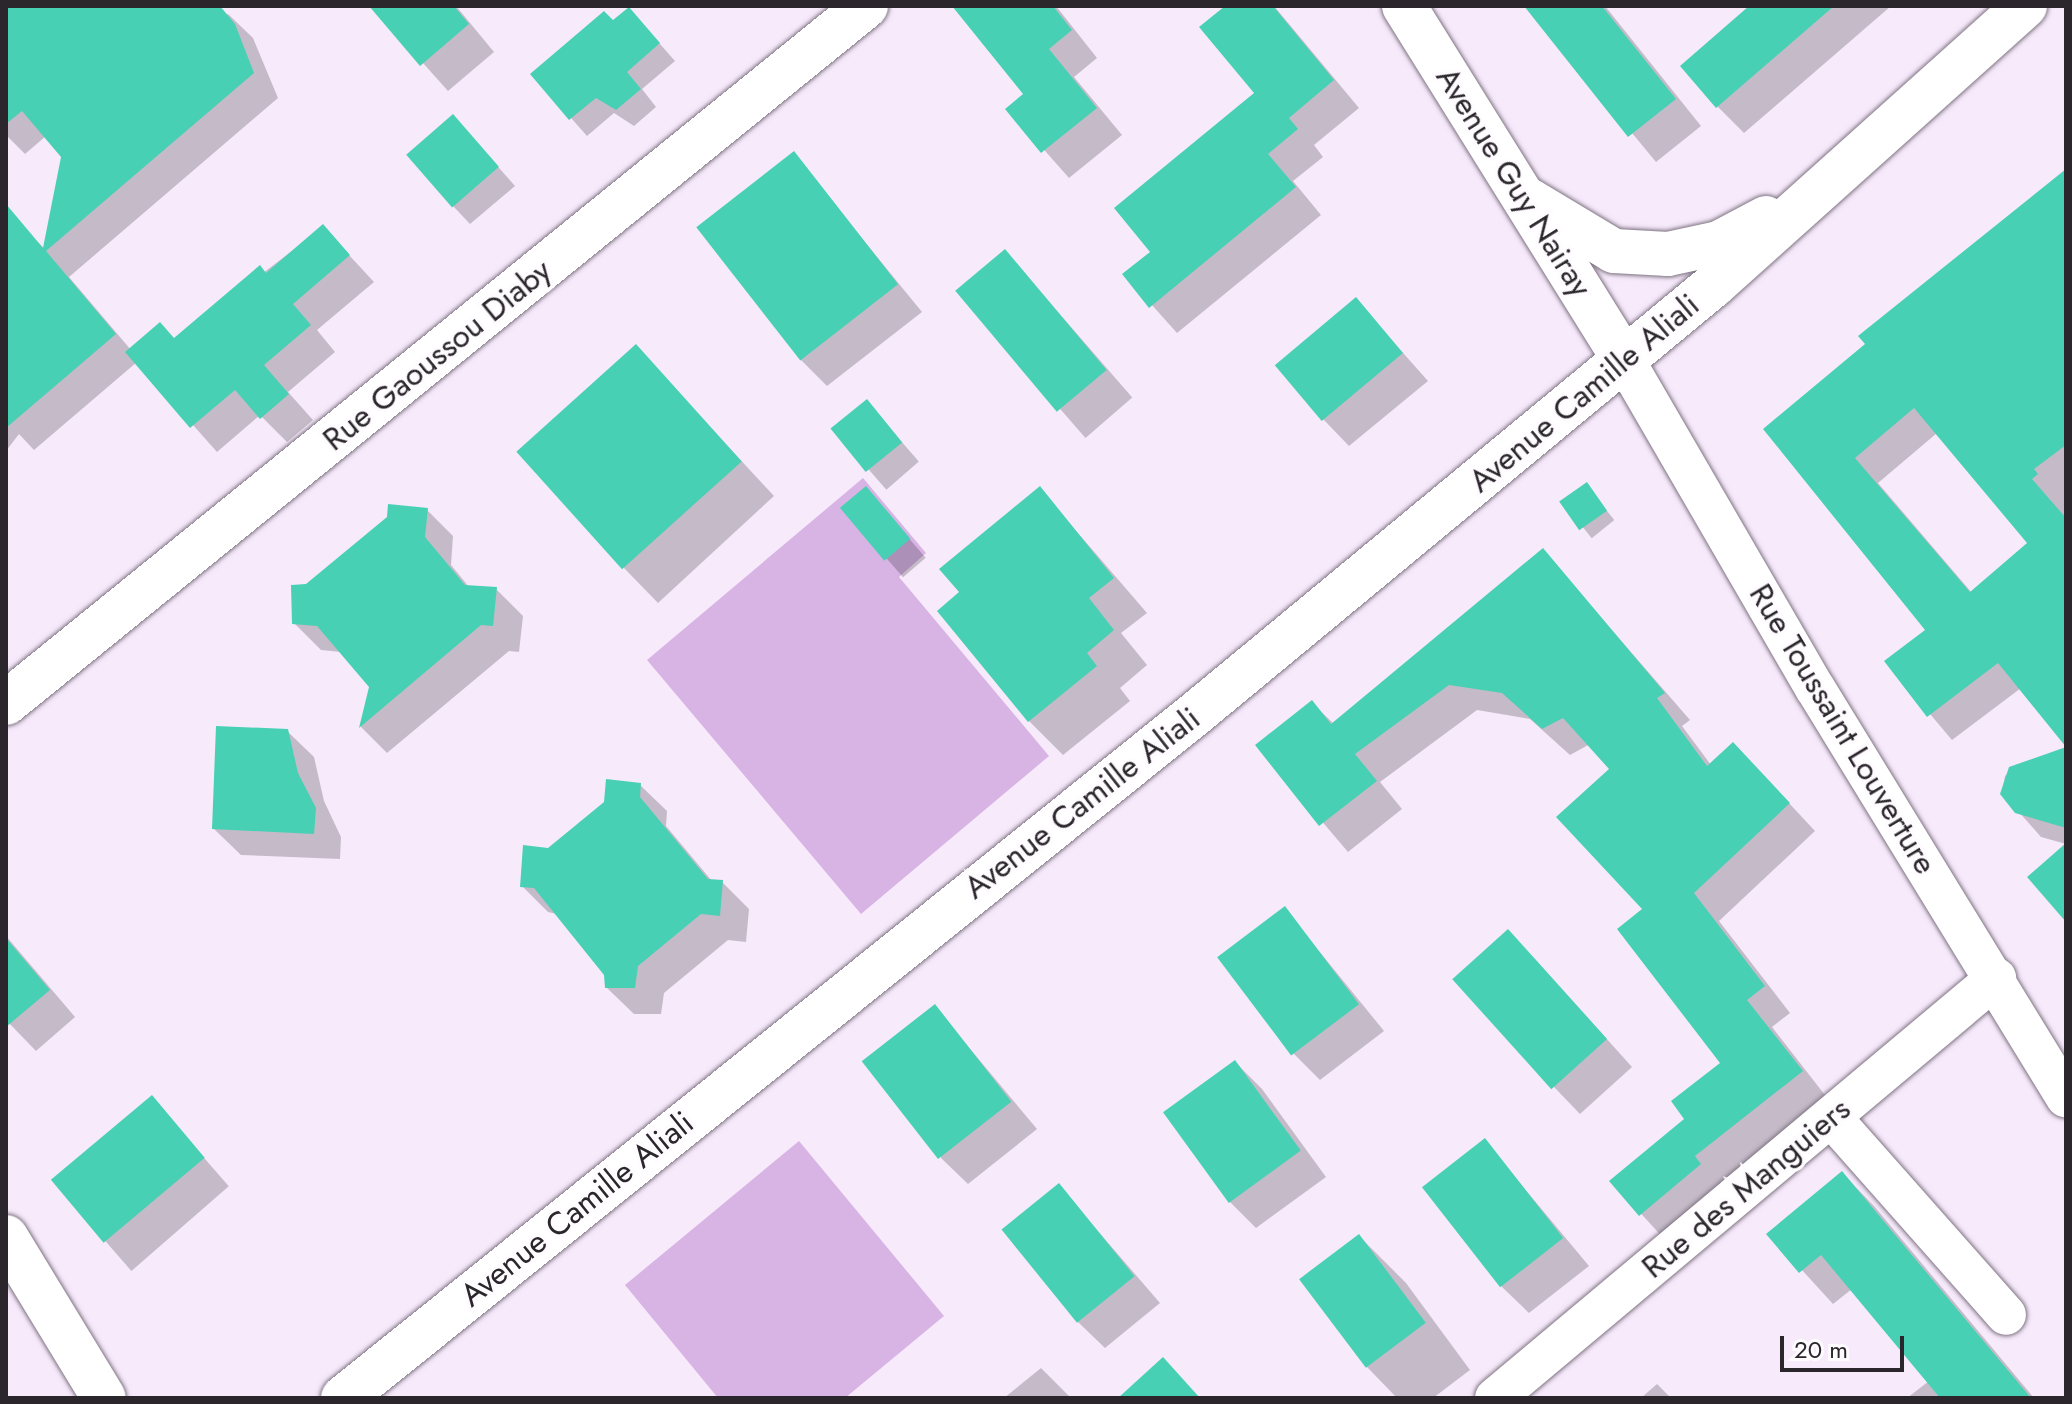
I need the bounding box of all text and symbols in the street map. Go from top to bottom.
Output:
street label: Avenue Guy Nairay [1428,60,1600,304]
street label: Rue Gaoussou Diaby [315,251,559,459]
street label: Avenue Camille Aliali [1461,286,1707,500]
street label: Rue Toussaint Louverture [1741,577,1945,881]
street label: Avenue Camille Aliali [956,699,1208,907]
street label: Rue des Manguiers [1634,1090,1858,1286]
street label: Avenue Camille Aliali [453,1103,701,1315]
scale bar [1784,1320,1908,1370]
text: 20 m [1794,1332,1848,1367]

